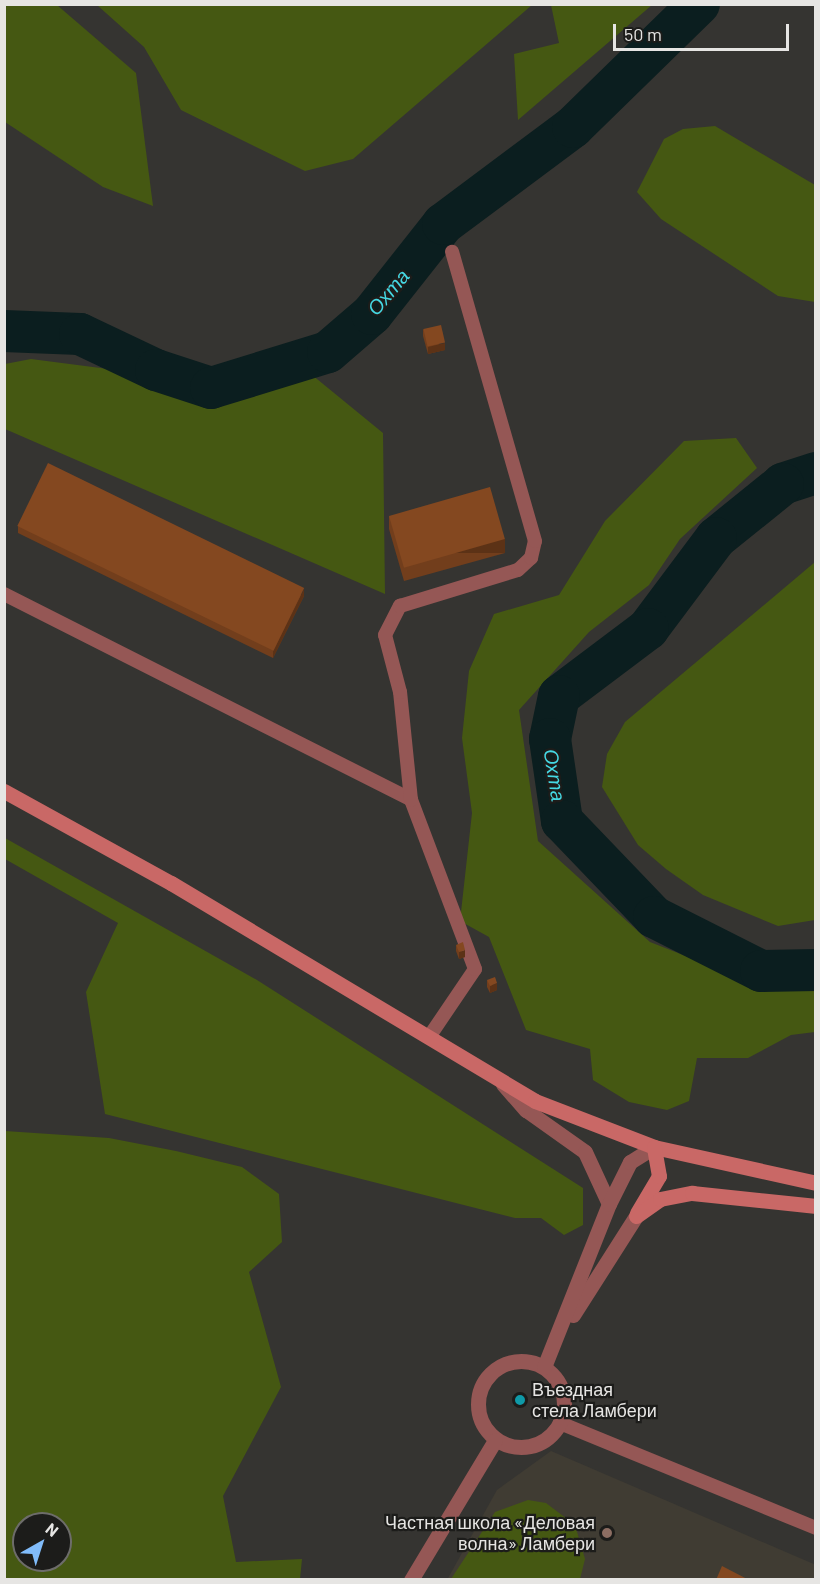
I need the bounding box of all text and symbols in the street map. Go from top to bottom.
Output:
scale bar [616,12,792,50]
text: 50 m [624,23,662,45]
water label: Охта [362,264,414,320]
water label: Охта [539,747,571,803]
place label: Въездная стела Ламбери [532,1379,657,1422]
marker: Въездная стела Ламбери [513,1393,527,1407]
north arrow [12,1512,72,1572]
place label: Частная школа «Деловая волна» Ламбери [385,1512,595,1555]
text: N [42,1518,62,1540]
marker: Частная школа «Деловая волна» Ламбери [600,1526,614,1540]

